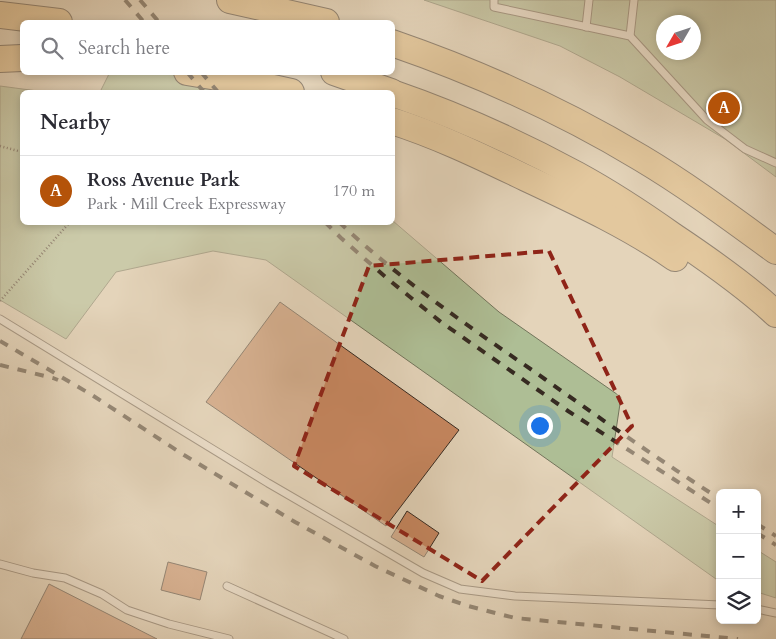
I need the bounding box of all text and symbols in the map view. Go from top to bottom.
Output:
north arrow [656,15,701,60]
search box [20,20,395,75]
icon: search [38,34,66,62]
text: Search here [78,35,170,61]
pin: A [708,89,740,127]
text: Nearby [40,108,111,137]
text: Ross Avenue Park [87,167,240,193]
text: A [50,180,62,202]
text: 170 m [333,180,375,202]
text: Park · Mill Creek Expressway [87,193,286,215]
your location [527,413,553,439]
map controls [716,489,761,624]
button: + [716,489,761,534]
button: − [716,534,761,579]
button: layers [716,579,761,624]

